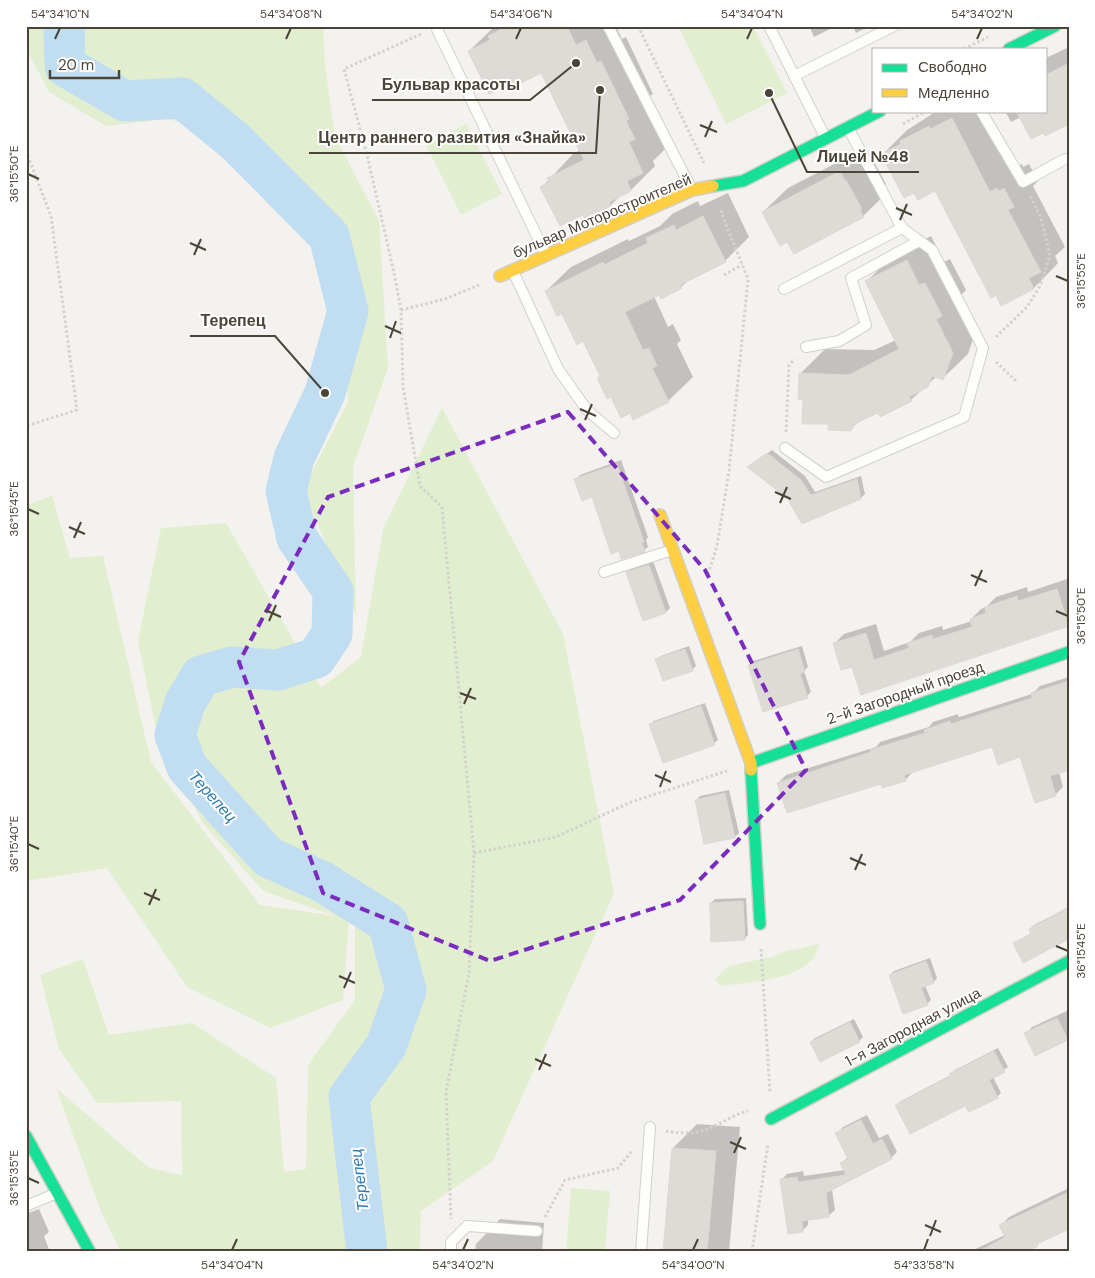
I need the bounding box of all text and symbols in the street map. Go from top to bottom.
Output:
text: 54°34'10"N [31,6,89,22]
text: 54°34'08"N [260,6,322,22]
text: 54°34'06"N [490,6,552,22]
text: 54°34'04"N [721,6,783,22]
text: 54°34'02"N [951,6,1013,22]
scale bar [50,48,119,80]
legend [872,48,1048,112]
text: 20 m [58,55,94,75]
text: Свободно [918,57,987,77]
callout: Бульвар красоты [372,69,530,100]
text: Бульвар красоты [382,74,520,95]
text: Медленно [918,83,989,103]
callout: Центр раннего развития «Знайка» [309,122,596,153]
text: Центр раннего развития «Знайка» [318,127,586,148]
callout: Лицей №48 [807,141,919,172]
text: 36°15'50"E [6,145,22,202]
text: Лицей №48 [817,146,909,167]
street label: бульвар Моторостроителей [510,169,694,263]
text: 36°15'55"E [1073,253,1089,309]
callout: Терепец [190,305,275,336]
text: Терепец [201,310,266,331]
text: 36°15'45"E [6,481,22,537]
text: 36°15'50"E [1073,587,1089,644]
street label: 2-й Загородный проезд [824,657,986,729]
water label: Терепец [184,766,241,827]
text: 36°15'40"E [6,815,22,872]
text: 36°15'45"E [1073,923,1089,979]
street label: 1-я Загородная улица [842,982,985,1071]
water label: Терепец [345,1147,374,1212]
text: 36°15'35"E [6,1150,22,1206]
text: 54°34'04"N [201,1257,263,1273]
text: 54°34'02"N [432,1257,494,1273]
text: 54°34'00"N [661,1257,725,1273]
text: 54°33'58"N [894,1257,954,1273]

